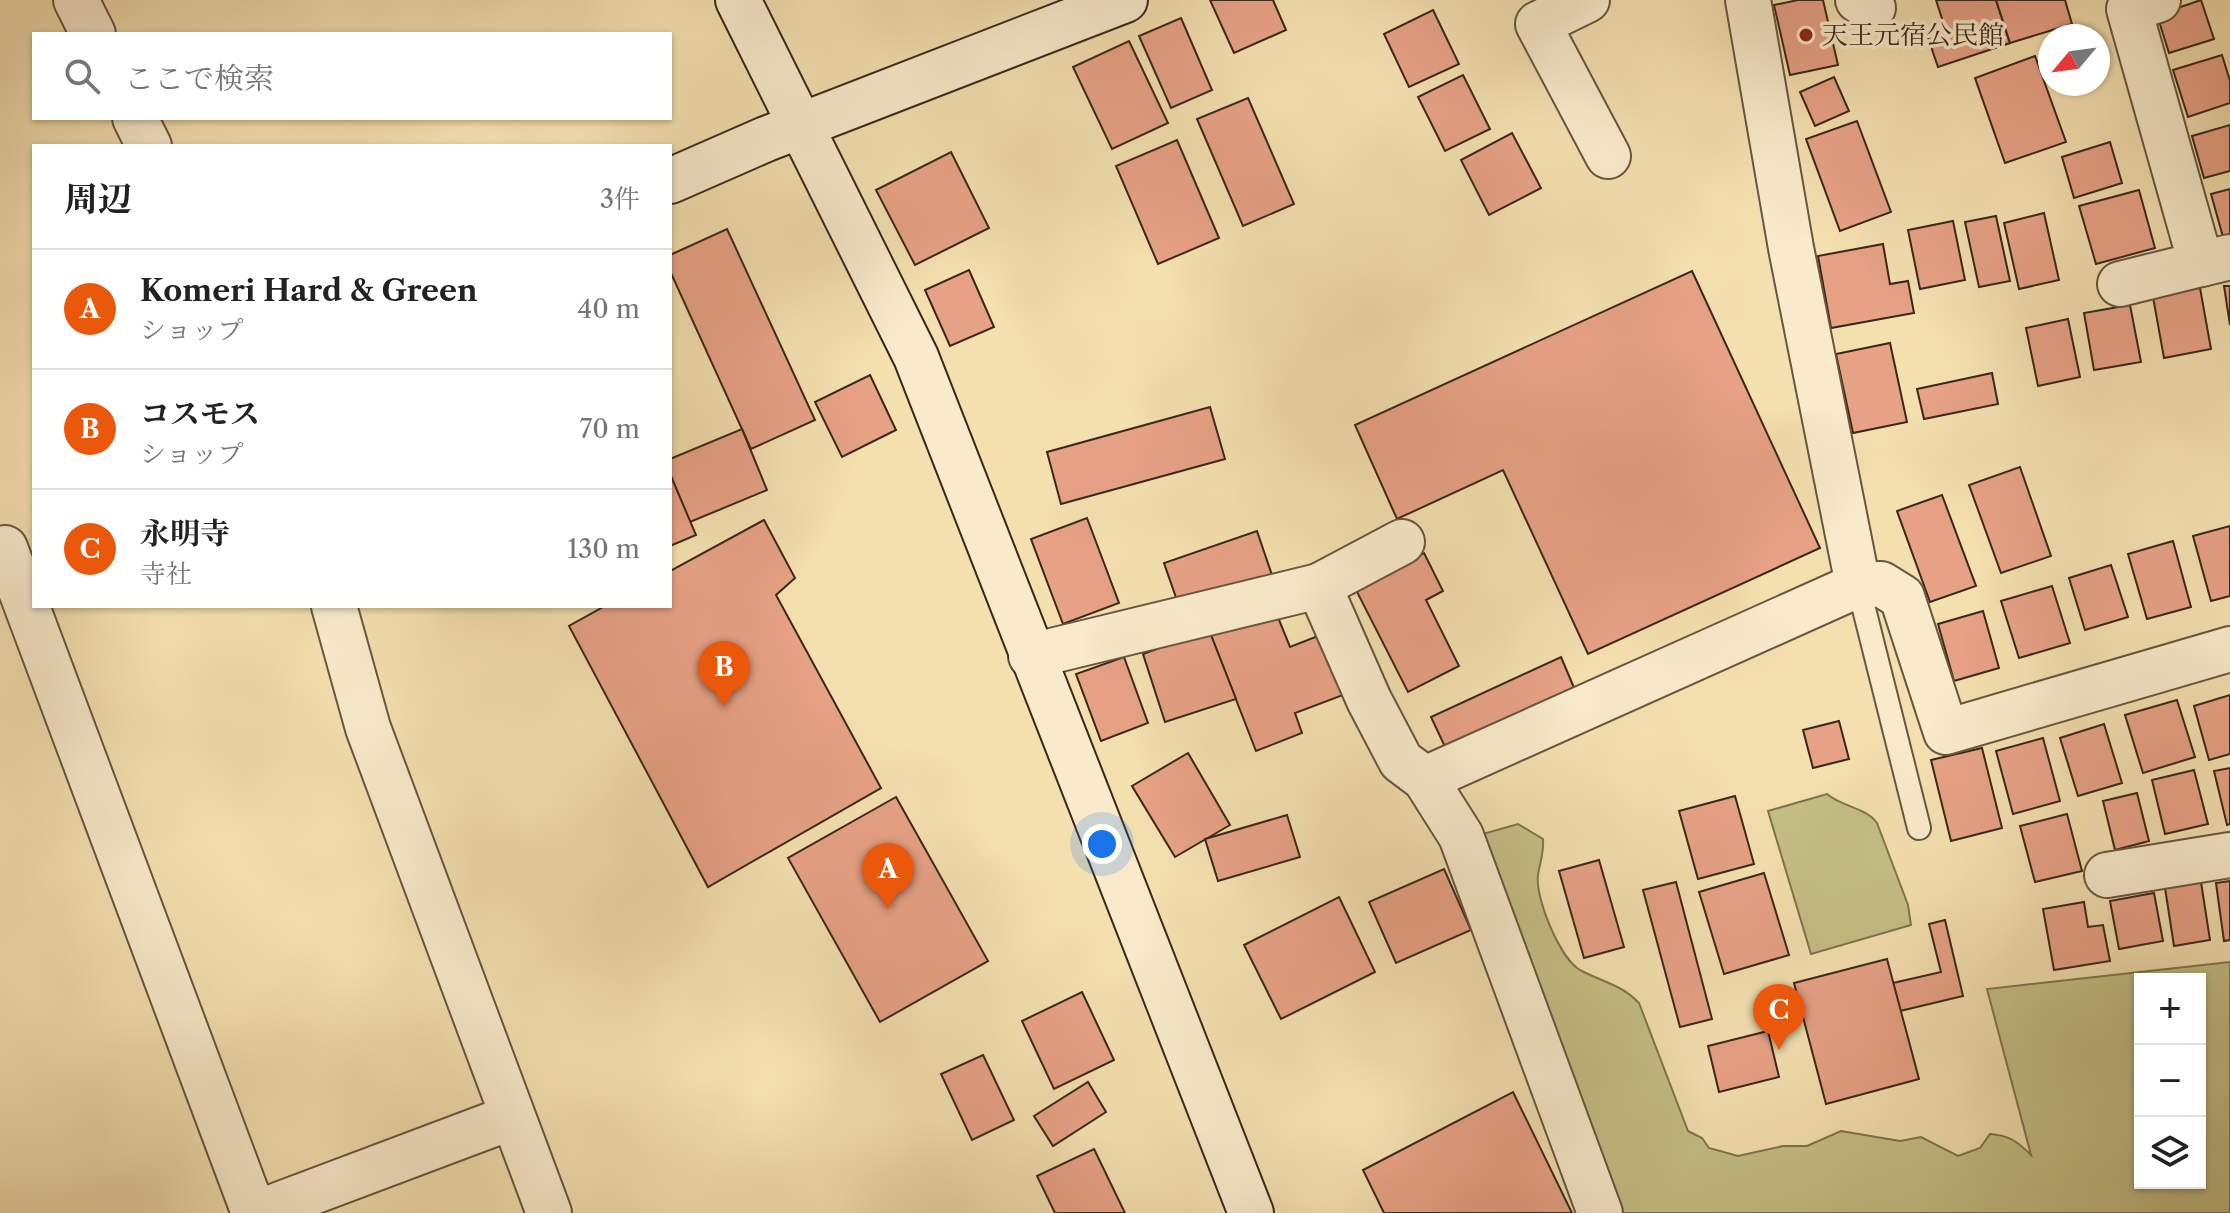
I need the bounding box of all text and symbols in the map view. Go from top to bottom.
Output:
place label: 天王元宿公民館 [1822,19,2004,51]
north arrow [2038,24,2110,96]
marker: 天王元宿公民館 [1797,26,1815,44]
search box [32,32,672,120]
icon: search [60,54,104,98]
text: ここで検索 [124,60,274,97]
text: 周辺 [64,178,132,220]
text: 3件 [600,183,640,215]
text: Komeri Hard & Green [140,272,478,309]
text: A [80,293,100,325]
text: 40 m [577,293,640,325]
text: ショップ [140,314,243,346]
text: コスモス [140,395,260,432]
text: B [80,413,100,445]
text: 70 m [580,413,640,445]
text: ショップ [140,438,243,470]
text: 永明寺 [140,515,230,552]
text: C [80,533,100,565]
text: 130 m [567,533,640,565]
text: 寺社 [140,558,192,590]
pin: B [698,641,750,707]
your location [1082,824,1122,864]
pin: A [862,843,914,909]
map controls [2134,973,2206,1189]
button: + [2134,973,2206,1045]
pin: C [1753,984,1805,1050]
button: − [2134,1045,2206,1117]
button: layers [2134,1117,2206,1189]

